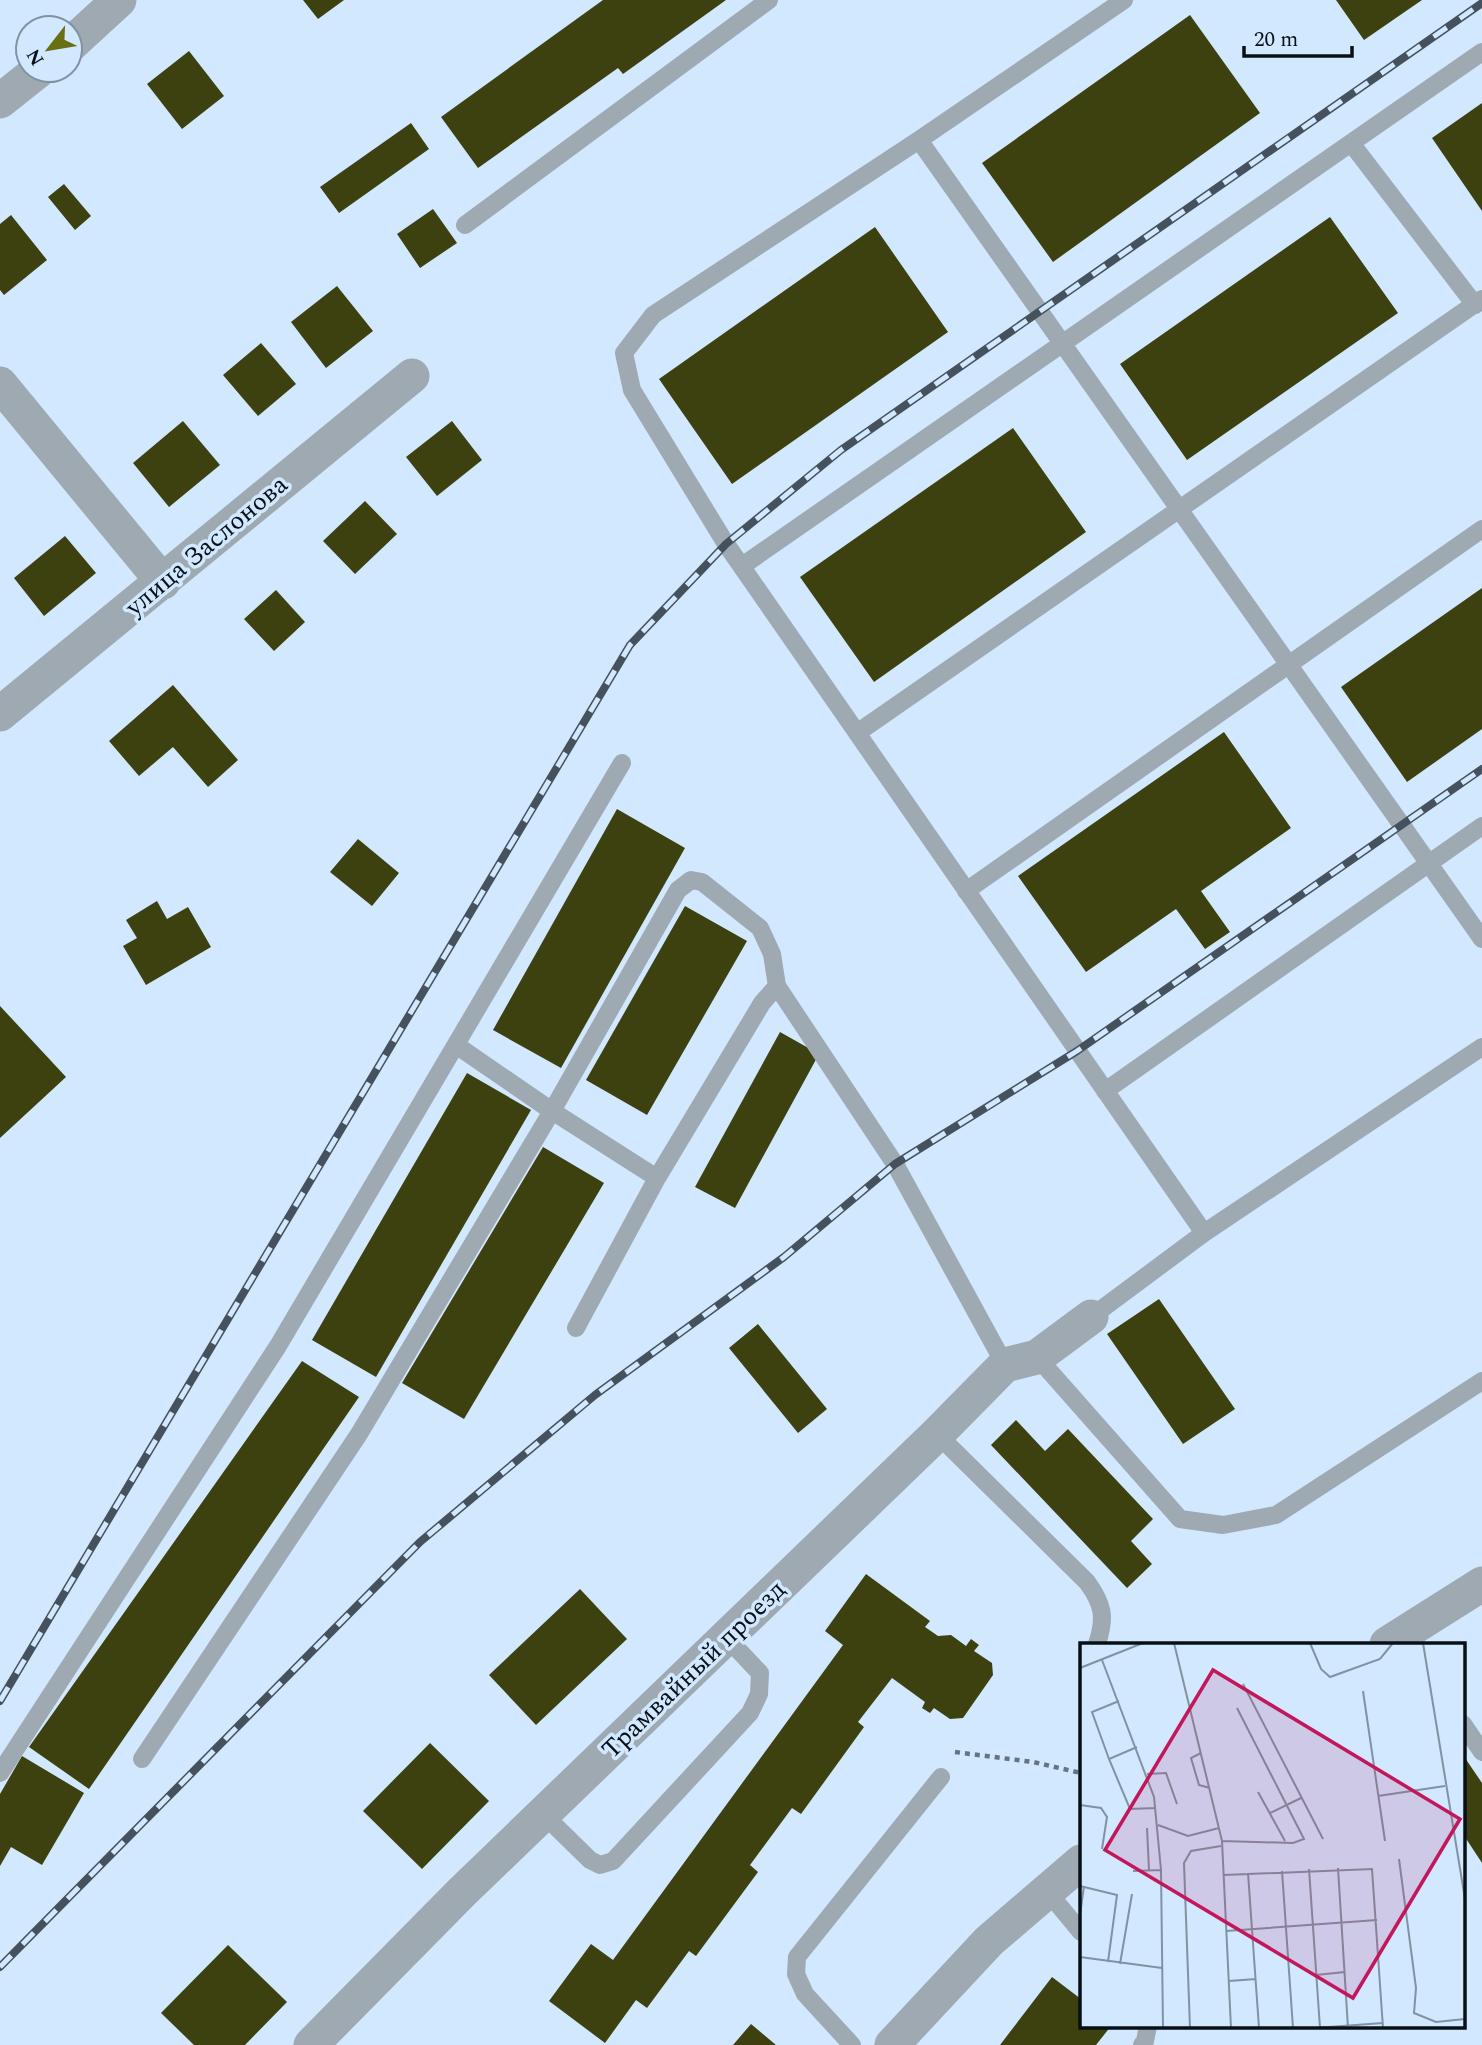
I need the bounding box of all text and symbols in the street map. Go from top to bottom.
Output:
north arrow [14,14,84,84]
scale bar [1244,14,1352,58]
text: 20 m [1254,24,1298,56]
text: N [19,43,52,71]
street label: улица Заслонова [115,465,297,627]
street label: Трамвайный проезд [592,1571,795,1769]
inset map [1080,1643,1464,2028]

